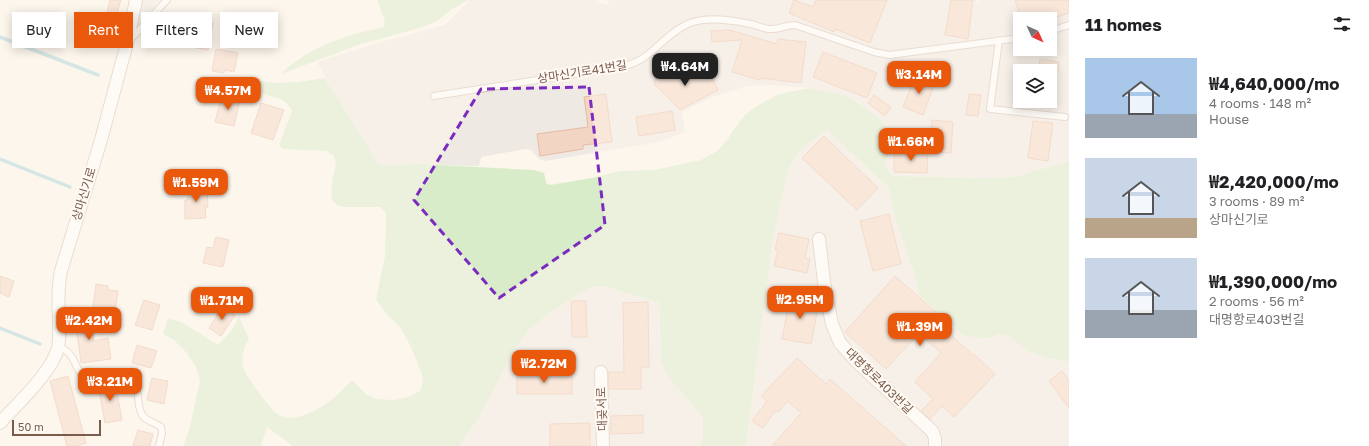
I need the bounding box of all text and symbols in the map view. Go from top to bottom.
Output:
chip: Buy [12,12,66,48]
chip: Rent [74,12,133,48]
chip: Filters [141,12,212,48]
chip: New [220,12,278,48]
north arrow [1013,12,1057,56]
map controls [1013,12,1057,108]
icon: filters [1331,13,1353,35]
text: 11 homes [1085,14,1162,35]
pin: ₩4.64M [652,53,718,87]
street label: 상마신기로41번길 [536,57,628,86]
text: ₩4.64M [661,58,709,74]
pin: ₩3.14M [886,61,952,95]
button: layers [1013,64,1057,108]
text: ₩3.14M [896,66,942,82]
text: ₩4,640,000/mo [1209,73,1339,94]
icon: home [1117,74,1165,122]
pin: ₩4.57M [195,77,261,111]
text: ₩4.57M [205,82,251,98]
text: 4 rooms · 148 m² [1209,95,1311,111]
text: House [1209,111,1249,127]
pin: ₩1.66M [878,128,944,162]
text: ₩1.66M [888,133,934,149]
street label: 상마신기로 [68,165,99,222]
pin: ₩1.59M [163,169,229,203]
text: ₩2,420,000/mo [1209,171,1339,192]
text: ₩1.59M [173,174,219,190]
icon: home [1117,174,1165,222]
text: 3 rooms · 89 m² [1209,193,1304,209]
text: 상마신기로 [1209,211,1269,227]
text: ₩1,390,000/mo [1209,271,1337,292]
icon: home [1117,274,1165,322]
pin: ₩2.95M [767,286,833,320]
pin: ₩1.71M [189,287,255,321]
text: ₩2.95M [776,291,824,307]
text: ₩1.71M [200,292,244,308]
text: 2 rooms · 56 m² [1209,293,1304,309]
pin: ₩2.42M [56,307,122,341]
text: 대명항로403번길 [1209,311,1304,327]
text: ₩2.42M [65,312,113,328]
pin: ₩1.39M [887,313,953,347]
text: ₩1.39M [897,318,943,334]
street label: 대명항로403번길 [842,345,916,417]
pin: ₩2.72M [511,350,577,384]
text: ₩2.72M [521,355,567,371]
pin: ₩3.21M [77,368,143,402]
text: ₩3.21M [87,373,133,389]
street label: 대곶서로 [593,387,610,431]
scale bar [12,418,101,437]
text: 50 m [18,420,44,433]

